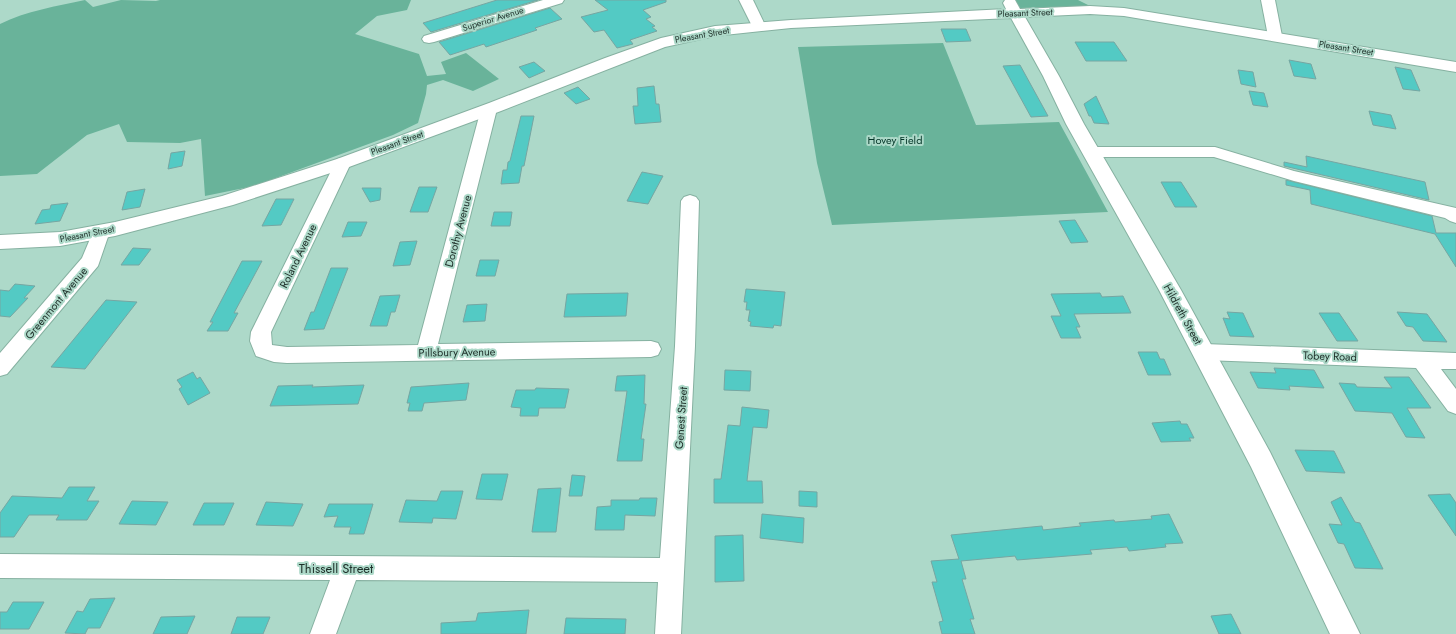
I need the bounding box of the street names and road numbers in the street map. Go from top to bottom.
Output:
street label: Superior Avenue [461,3,526,34]
street label: Pleasant Street [997,5,1054,20]
street label: Pleasant Street [674,23,731,46]
street label: Pleasant Street [1318,37,1375,58]
street label: Pleasant Street [369,127,426,158]
street label: Dorothy Avenue [441,193,475,269]
street label: Roland Avenue [276,221,321,291]
street label: Pleasant Street [59,222,116,245]
street label: Greenmont Avenue [21,263,91,343]
street label: Hildreth Street [1160,281,1206,347]
street label: Pillsbury Avenue [418,343,496,361]
street label: Tobey Road [1303,347,1357,365]
street label: Genest Street [671,386,691,450]
street label: Thissell Street [299,559,374,578]

